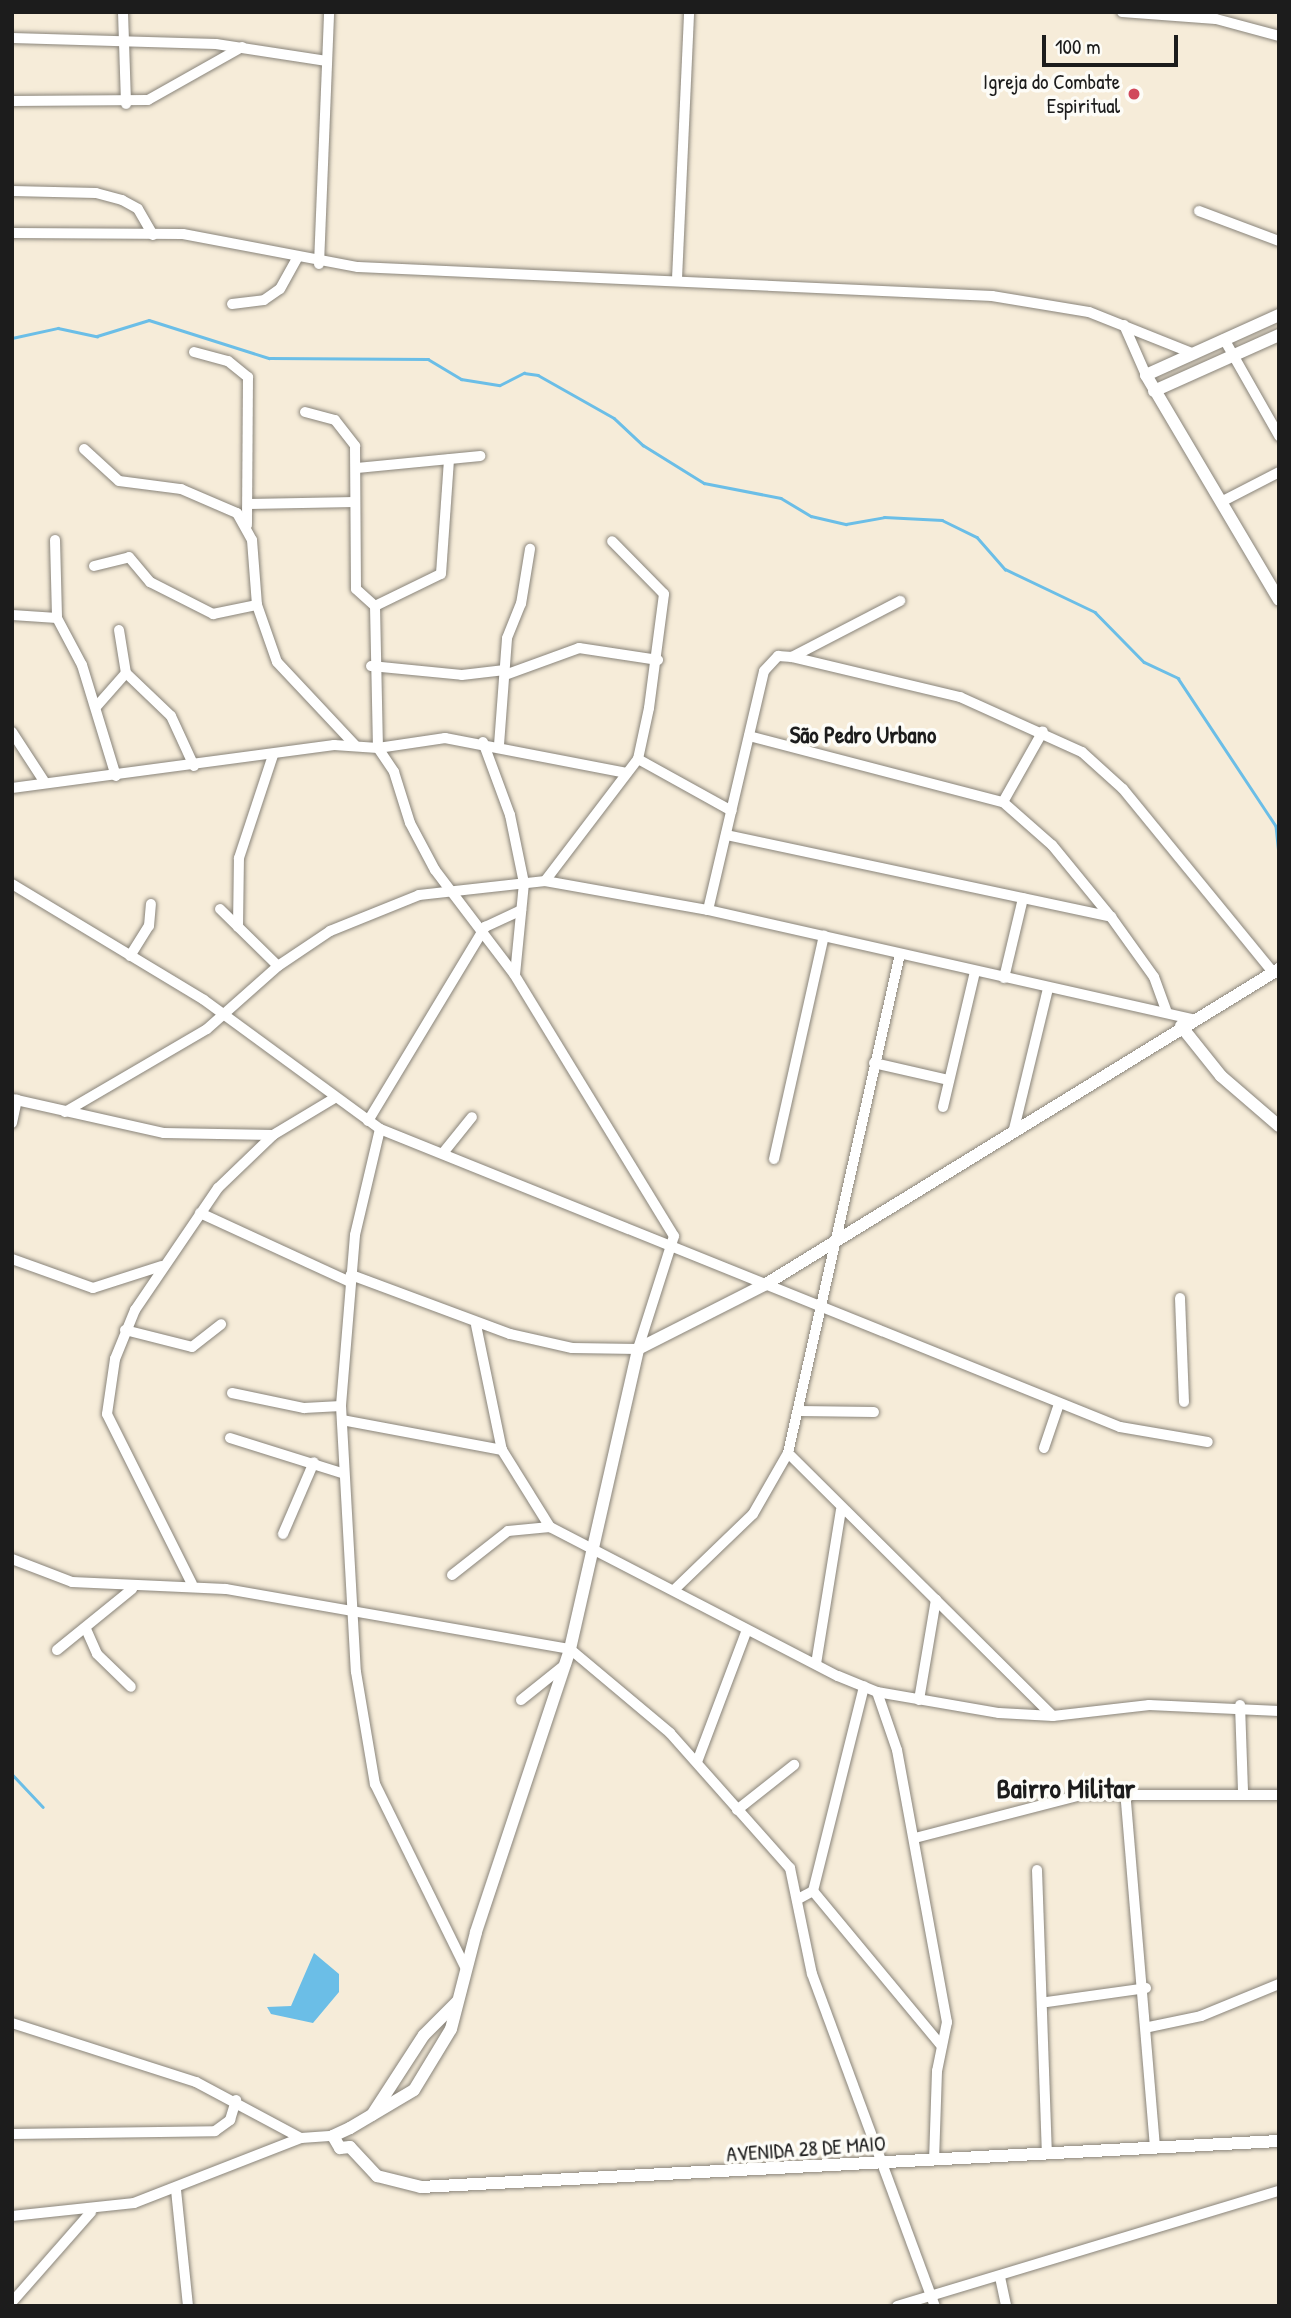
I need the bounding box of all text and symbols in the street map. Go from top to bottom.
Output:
scale bar [1046,21,1182,65]
text: 100 m [1055,32,1101,61]
place label: Igreja do Combate Espiritual [983,69,1120,119]
marker: Igreja do Combate Espiritual [1126,86,1142,102]
district label: São Pedro Urbano [790,721,936,749]
district label: Bairro Militar [997,1771,1135,1805]
street label: AVENIDA 28 DE MAIO [725,2131,887,2167]

